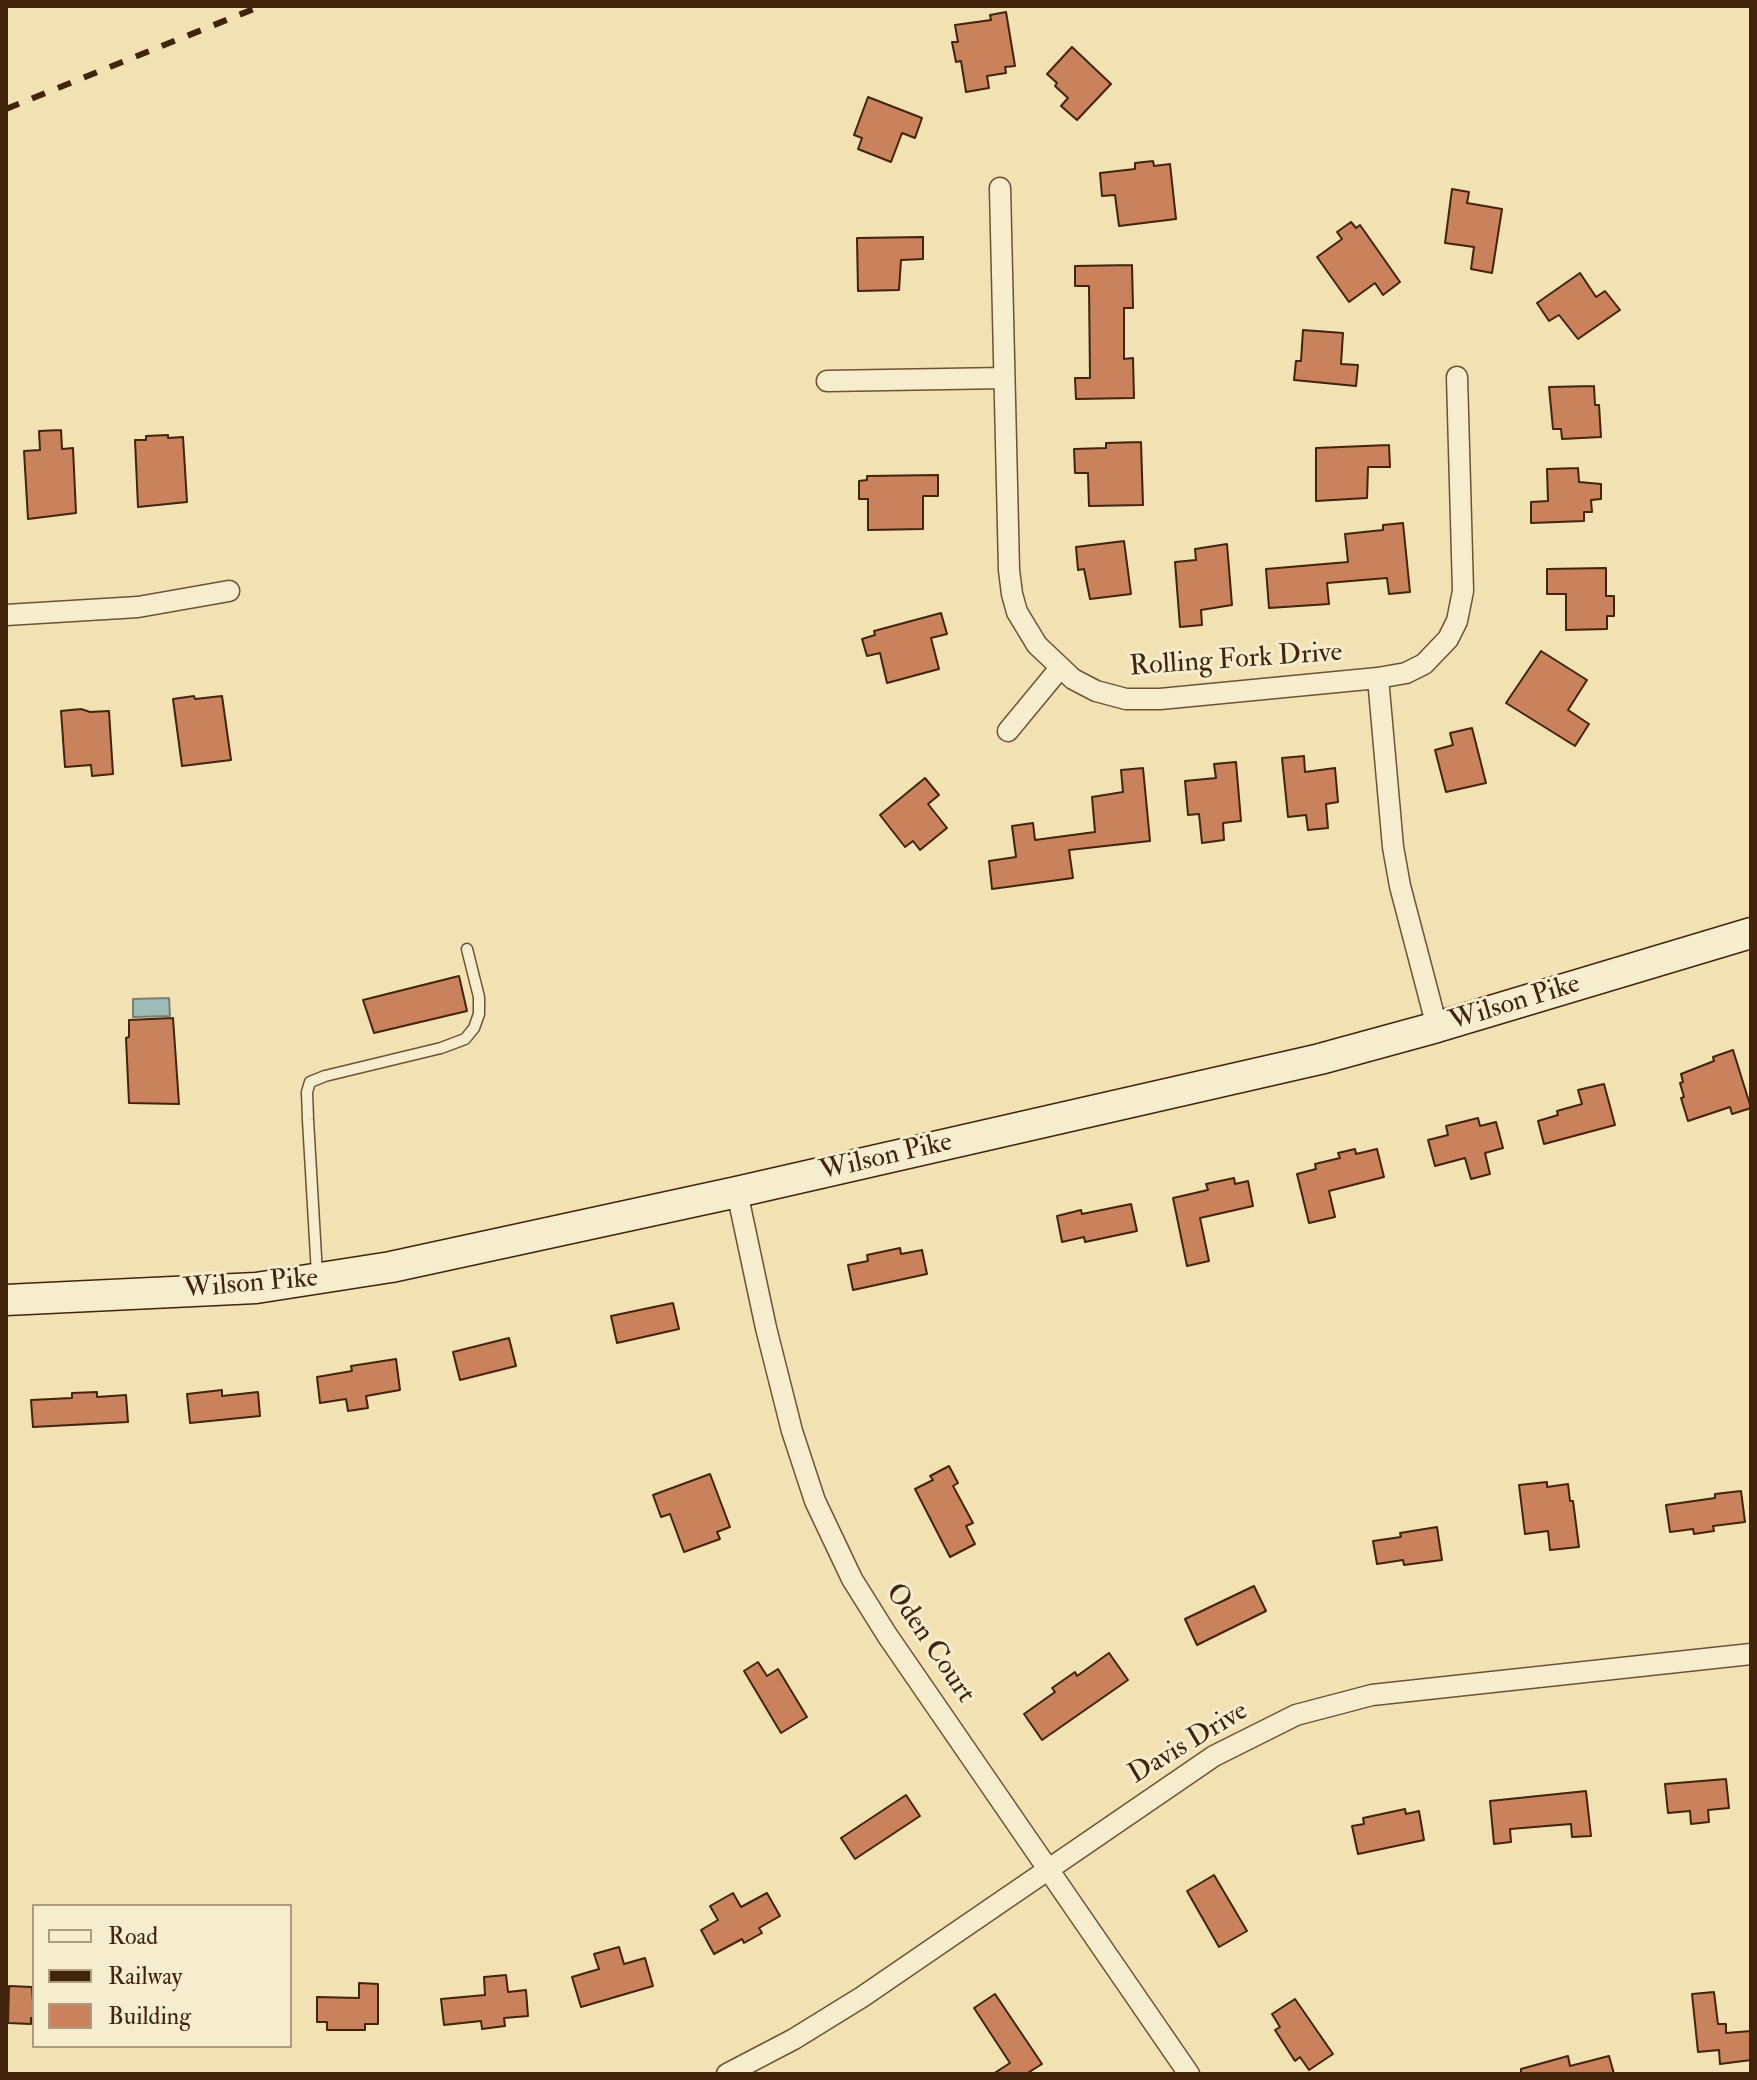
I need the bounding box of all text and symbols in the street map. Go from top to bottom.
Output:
street label: Rolling Fork Drive [1129,637,1343,685]
street label: Wilson Pike [1446,968,1584,1040]
street label: Wilson Pike [816,1126,956,1190]
street label: Wilson Pike [182,1262,320,1308]
street label: Oden Court [877,1578,981,1710]
street label: Davis Drive [1123,1695,1255,1793]
legend [32,1904,292,2048]
text: Road [108,1921,158,1952]
text: Railway [108,1961,182,1992]
text: Building [108,2001,191,2032]

